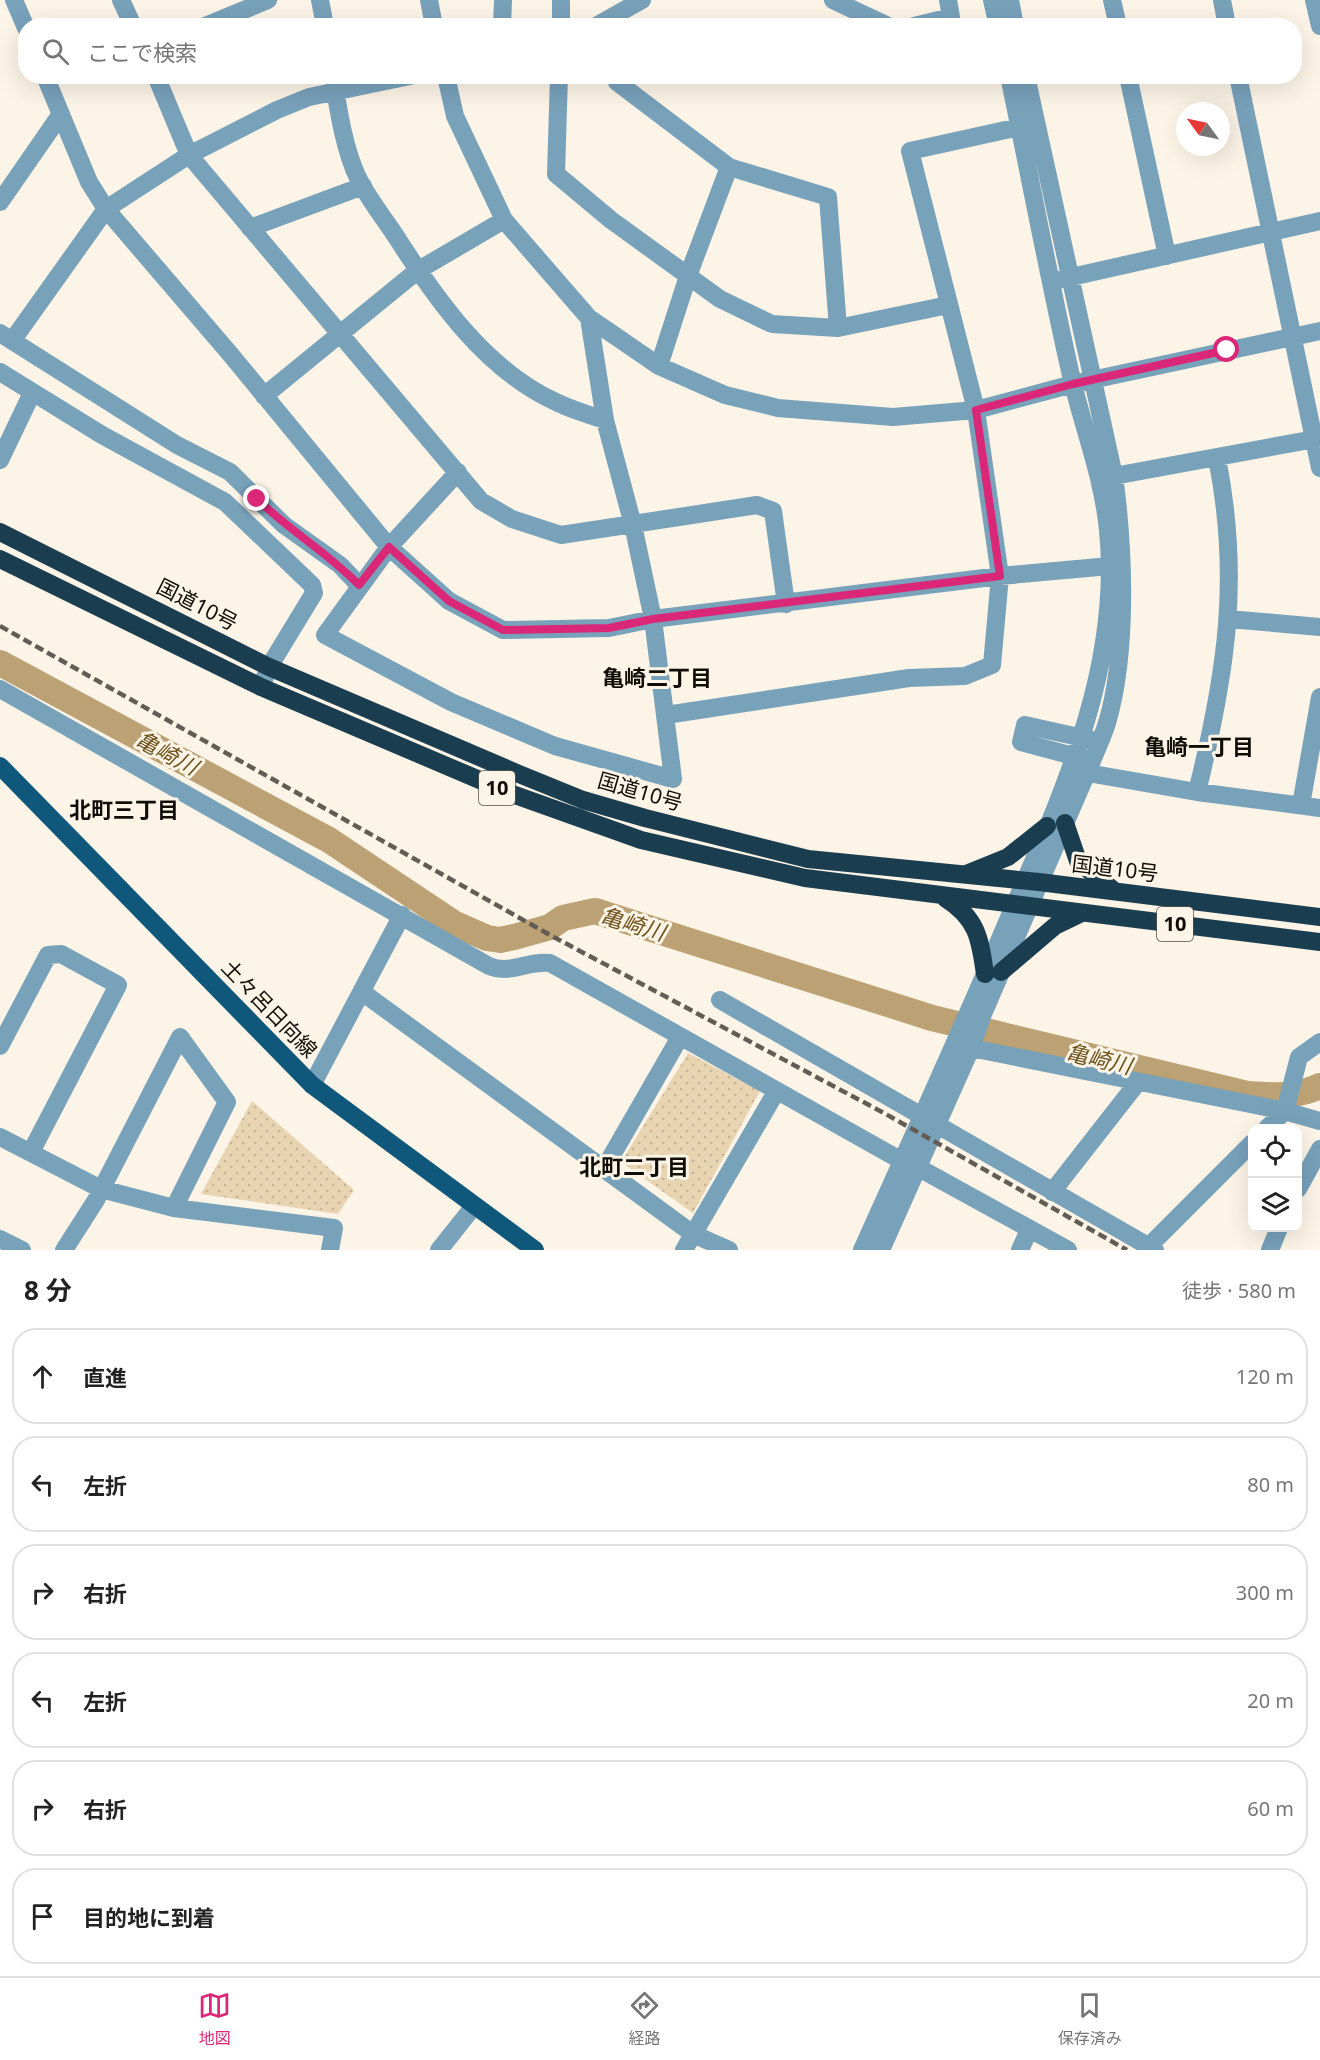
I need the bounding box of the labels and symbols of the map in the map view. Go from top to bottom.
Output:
north arrow [1176,102,1230,156]
route start [1213,336,1239,362]
route end [243,485,269,511]
street label: 国道10号 [152,572,243,636]
district label: 亀崎二丁目 [602,662,712,692]
water label: 亀崎川 [131,723,205,782]
district label: 亀崎一丁目 [1144,731,1254,761]
street label: 国道10号 [595,766,686,816]
road number: 10 [479,771,515,805]
district label: 北町三丁目 [69,794,179,824]
street label: 国道10号 [1070,849,1160,887]
water label: 亀崎川 [597,900,671,947]
road number: 10 [1157,907,1193,941]
street label: 土々呂日向線 [216,953,324,1063]
water label: 亀崎川 [1064,1036,1137,1081]
district label: 北町二丁目 [579,1151,689,1181]

